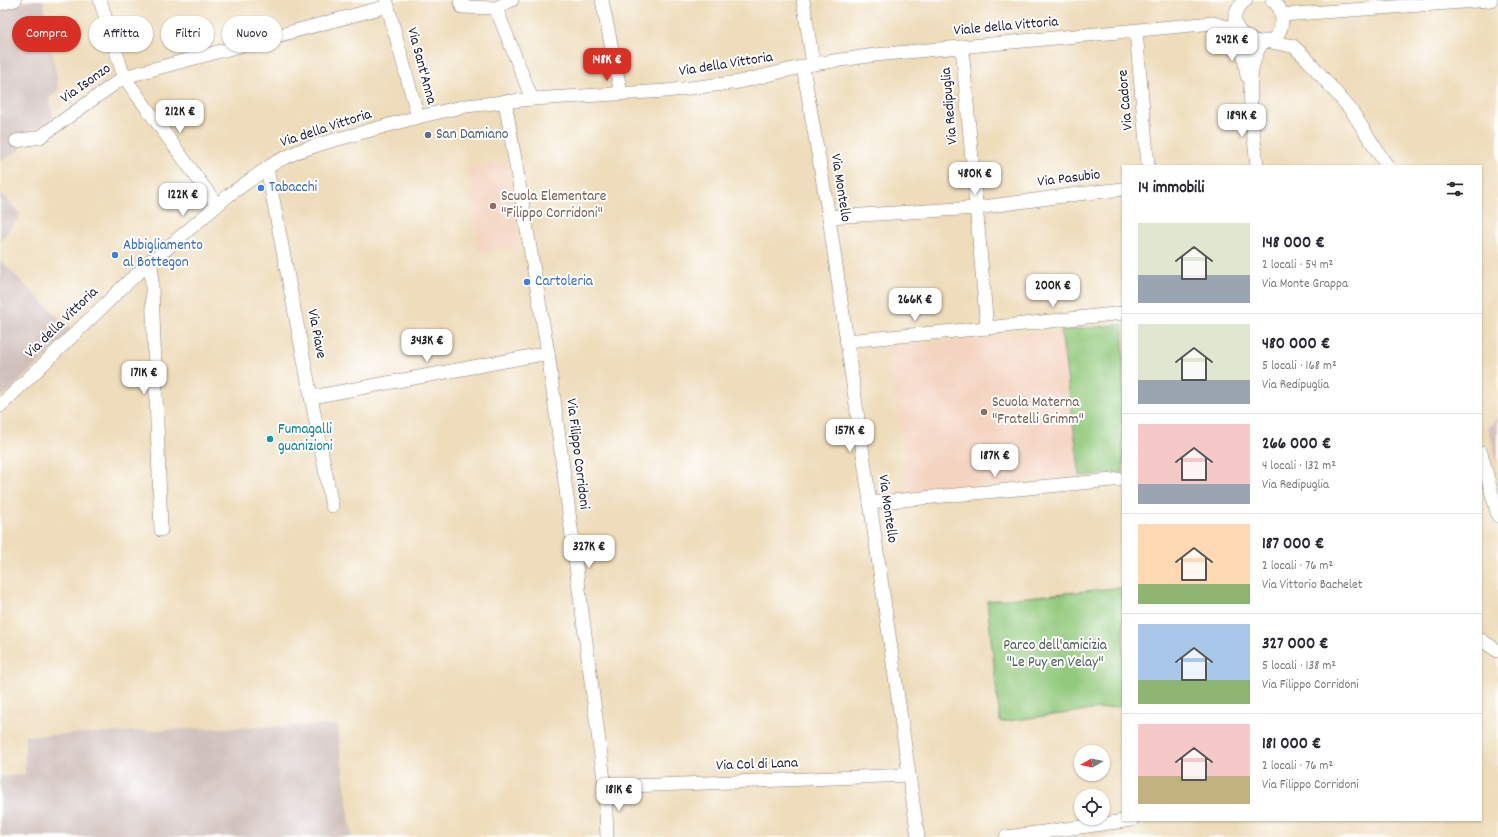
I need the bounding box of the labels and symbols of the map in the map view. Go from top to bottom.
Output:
street label: Viale della Vittoria [953,11,1060,43]
street label: Via Sant'Anna [400,25,442,108]
pin: 242K € [1199,28,1265,62]
street label: Via della Vittoria [677,47,775,83]
pin: 148K € [574,48,640,82]
street label: Via Isonzo [56,58,116,109]
street label: Via Redipuglia [936,66,964,146]
street label: Via Cadore [1112,68,1140,131]
pin: 212K € [147,100,213,134]
street label: Via della Vittoria [278,104,375,154]
pin: 189K € [1209,104,1275,138]
place label: San Damiano [436,124,509,146]
marker: San Damiano [423,130,433,140]
street label: Via Montello [824,152,856,224]
pin: 480K € [942,162,1008,196]
street label: Via Pasubio [1036,164,1102,194]
place label: Tabacchi [269,177,317,199]
pin: 122K € [150,183,216,217]
marker: Tabacchi [256,183,266,193]
place label: Scuola Elementare "Filippo Corridoni" [501,186,607,225]
marker: Scuola Elementare "Filippo Corridoni" [488,201,498,211]
place label: Abbigliamento al Bottegon [123,235,203,274]
marker: Abbigliamento al Bottegon [110,250,120,260]
place label: Cartoleria [535,271,594,293]
pin: 200K € [1020,274,1086,308]
marker: Cartoleria [522,277,532,287]
street label: Via della Vittoria [20,282,104,364]
pin: 266K € [882,288,948,322]
street label: Via Piave [300,307,332,361]
pin: 343K € [394,329,460,363]
pin: 171K € [111,361,177,395]
place label: Scuola Materna "Fratelli Grimm" [992,392,1084,431]
street label: Via Filippo Corridoni [559,397,595,511]
marker: Scuola Materna "Fratelli Grimm" [979,407,989,417]
place label: Fumagalli guanizioni [278,419,333,458]
pin: 157K € [817,419,883,453]
marker: Fumagalli guanizioni [265,434,275,444]
pin: 187K € [962,444,1028,478]
street label: Via Montello [871,473,903,545]
pin: 327K € [556,535,622,569]
park label: Parco dell'amicizia "Le Puy en Velay" [1003,635,1108,674]
north arrow [1074,745,1110,781]
street label: Via Col di Lana [716,753,799,777]
pin: 181K € [586,778,652,812]

